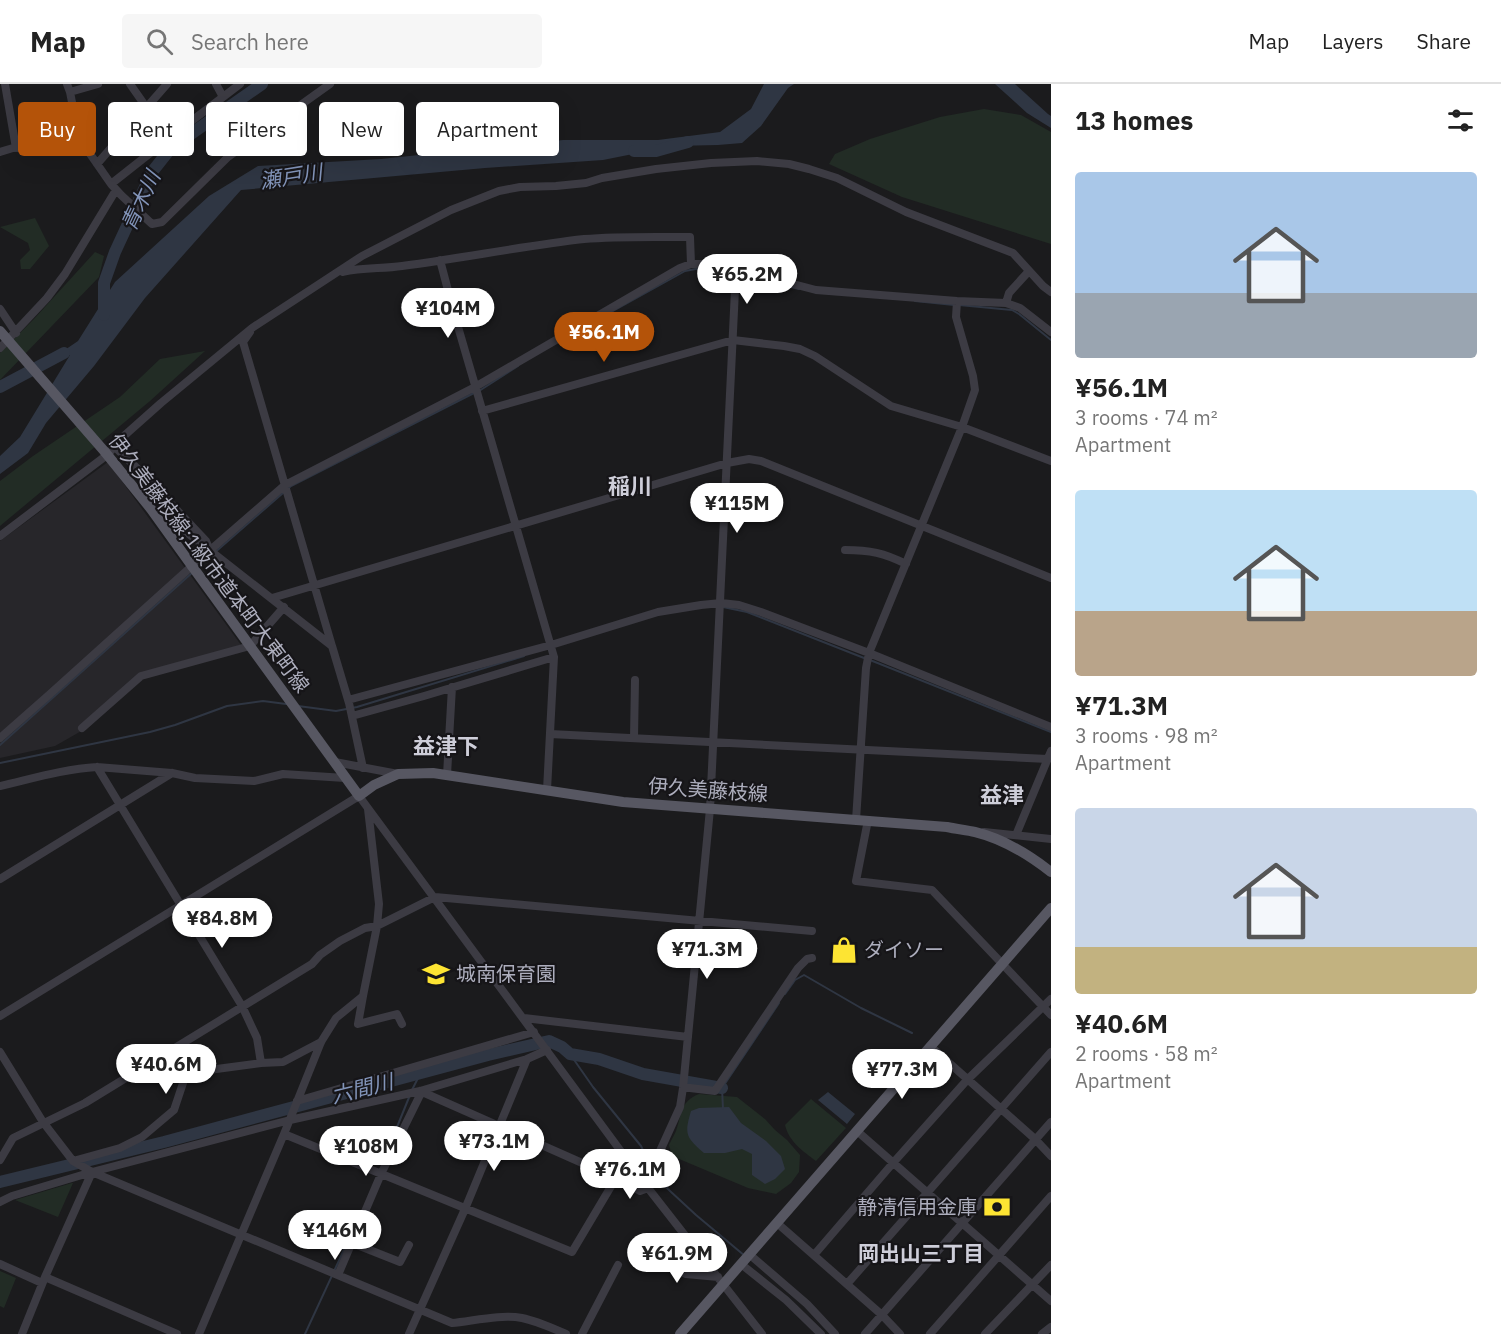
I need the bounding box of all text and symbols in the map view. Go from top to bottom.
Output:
search box [122,14,542,68]
text: Map [30,23,86,60]
icon: search [143,25,176,58]
text: Search here [191,27,309,56]
text: Map [1249,27,1289,55]
text: Layers [1322,27,1384,55]
text: Share [1417,27,1471,55]
chip: Buy [18,102,96,156]
chip: Rent [108,102,194,156]
chip: Filters [206,102,307,156]
chip: New [319,102,404,156]
chip: Apartment [416,102,559,156]
text: 13 homes [1075,103,1193,137]
icon: filters [1444,104,1477,137]
water label: 瀬戸川 [258,157,326,195]
water label: 青木川 [114,164,167,235]
icon: home [1222,211,1330,319]
pin: ¥65.2M [698,254,796,305]
text: ¥65.2M [711,260,783,287]
pin: ¥104M [406,288,490,339]
text: ¥104M [415,294,481,321]
pin: ¥56.1M [555,312,653,363]
text: ¥56.1M [568,318,640,345]
text: ¥56.1M [1075,370,1168,404]
text: 3 rooms · 74 m² [1075,404,1218,431]
street label: 伊久美藤枝線;1級市道本町大東町線 [103,428,316,698]
text: Apartment [1075,431,1171,458]
district label: 稲川 [608,471,652,500]
pin: ¥115M [695,483,779,534]
text: ¥115M [704,489,770,516]
icon: home [1222,529,1330,637]
text: ¥71.3M [1075,688,1168,722]
text: 3 rooms · 98 m² [1075,722,1218,749]
district label: 益津下 [413,731,479,760]
text: Apartment [1075,749,1171,776]
street label: 伊久美藤枝線 [647,772,769,807]
district label: 益津 [980,780,1024,809]
icon: home [1222,847,1330,955]
pin: ¥84.8M [173,898,271,949]
text: ¥84.8M [186,904,258,931]
pin: ¥71.3M [658,929,756,980]
text: ¥71.3M [671,935,743,962]
shop icon: ダイソー [829,935,859,965]
place label: ダイソー [864,936,944,963]
school or university icon: 城南保育園 [421,959,451,989]
place label: 城南保育園 [456,960,556,987]
text: ¥40.6M [1075,1006,1168,1040]
text: 2 rooms · 58 m² [1075,1040,1218,1067]
pin: ¥40.6M [117,1044,215,1095]
pin: ¥77.3M [853,1049,951,1100]
text: ¥40.6M [130,1050,202,1077]
text: ¥77.3M [866,1055,938,1082]
water label: 六間川 [328,1066,398,1109]
text: Apartment [1075,1067,1171,1094]
pin: ¥73.1M [445,1121,543,1172]
pin: ¥108M [324,1126,408,1177]
text: ¥73.1M [458,1127,530,1154]
text: ¥108M [333,1132,399,1159]
pin: ¥76.1M [581,1149,679,1200]
text: ¥76.1M [594,1155,666,1182]
bank icon: 静清信用金庫 [982,1192,1012,1222]
place label: 静清信用金庫 [857,1193,977,1220]
pin: ¥146M [293,1210,377,1261]
text: ¥146M [302,1216,368,1243]
pin: ¥61.9M [628,1233,726,1284]
text: ¥61.9M [641,1239,713,1266]
district label: 岡出山三丁目 [858,1239,984,1267]

